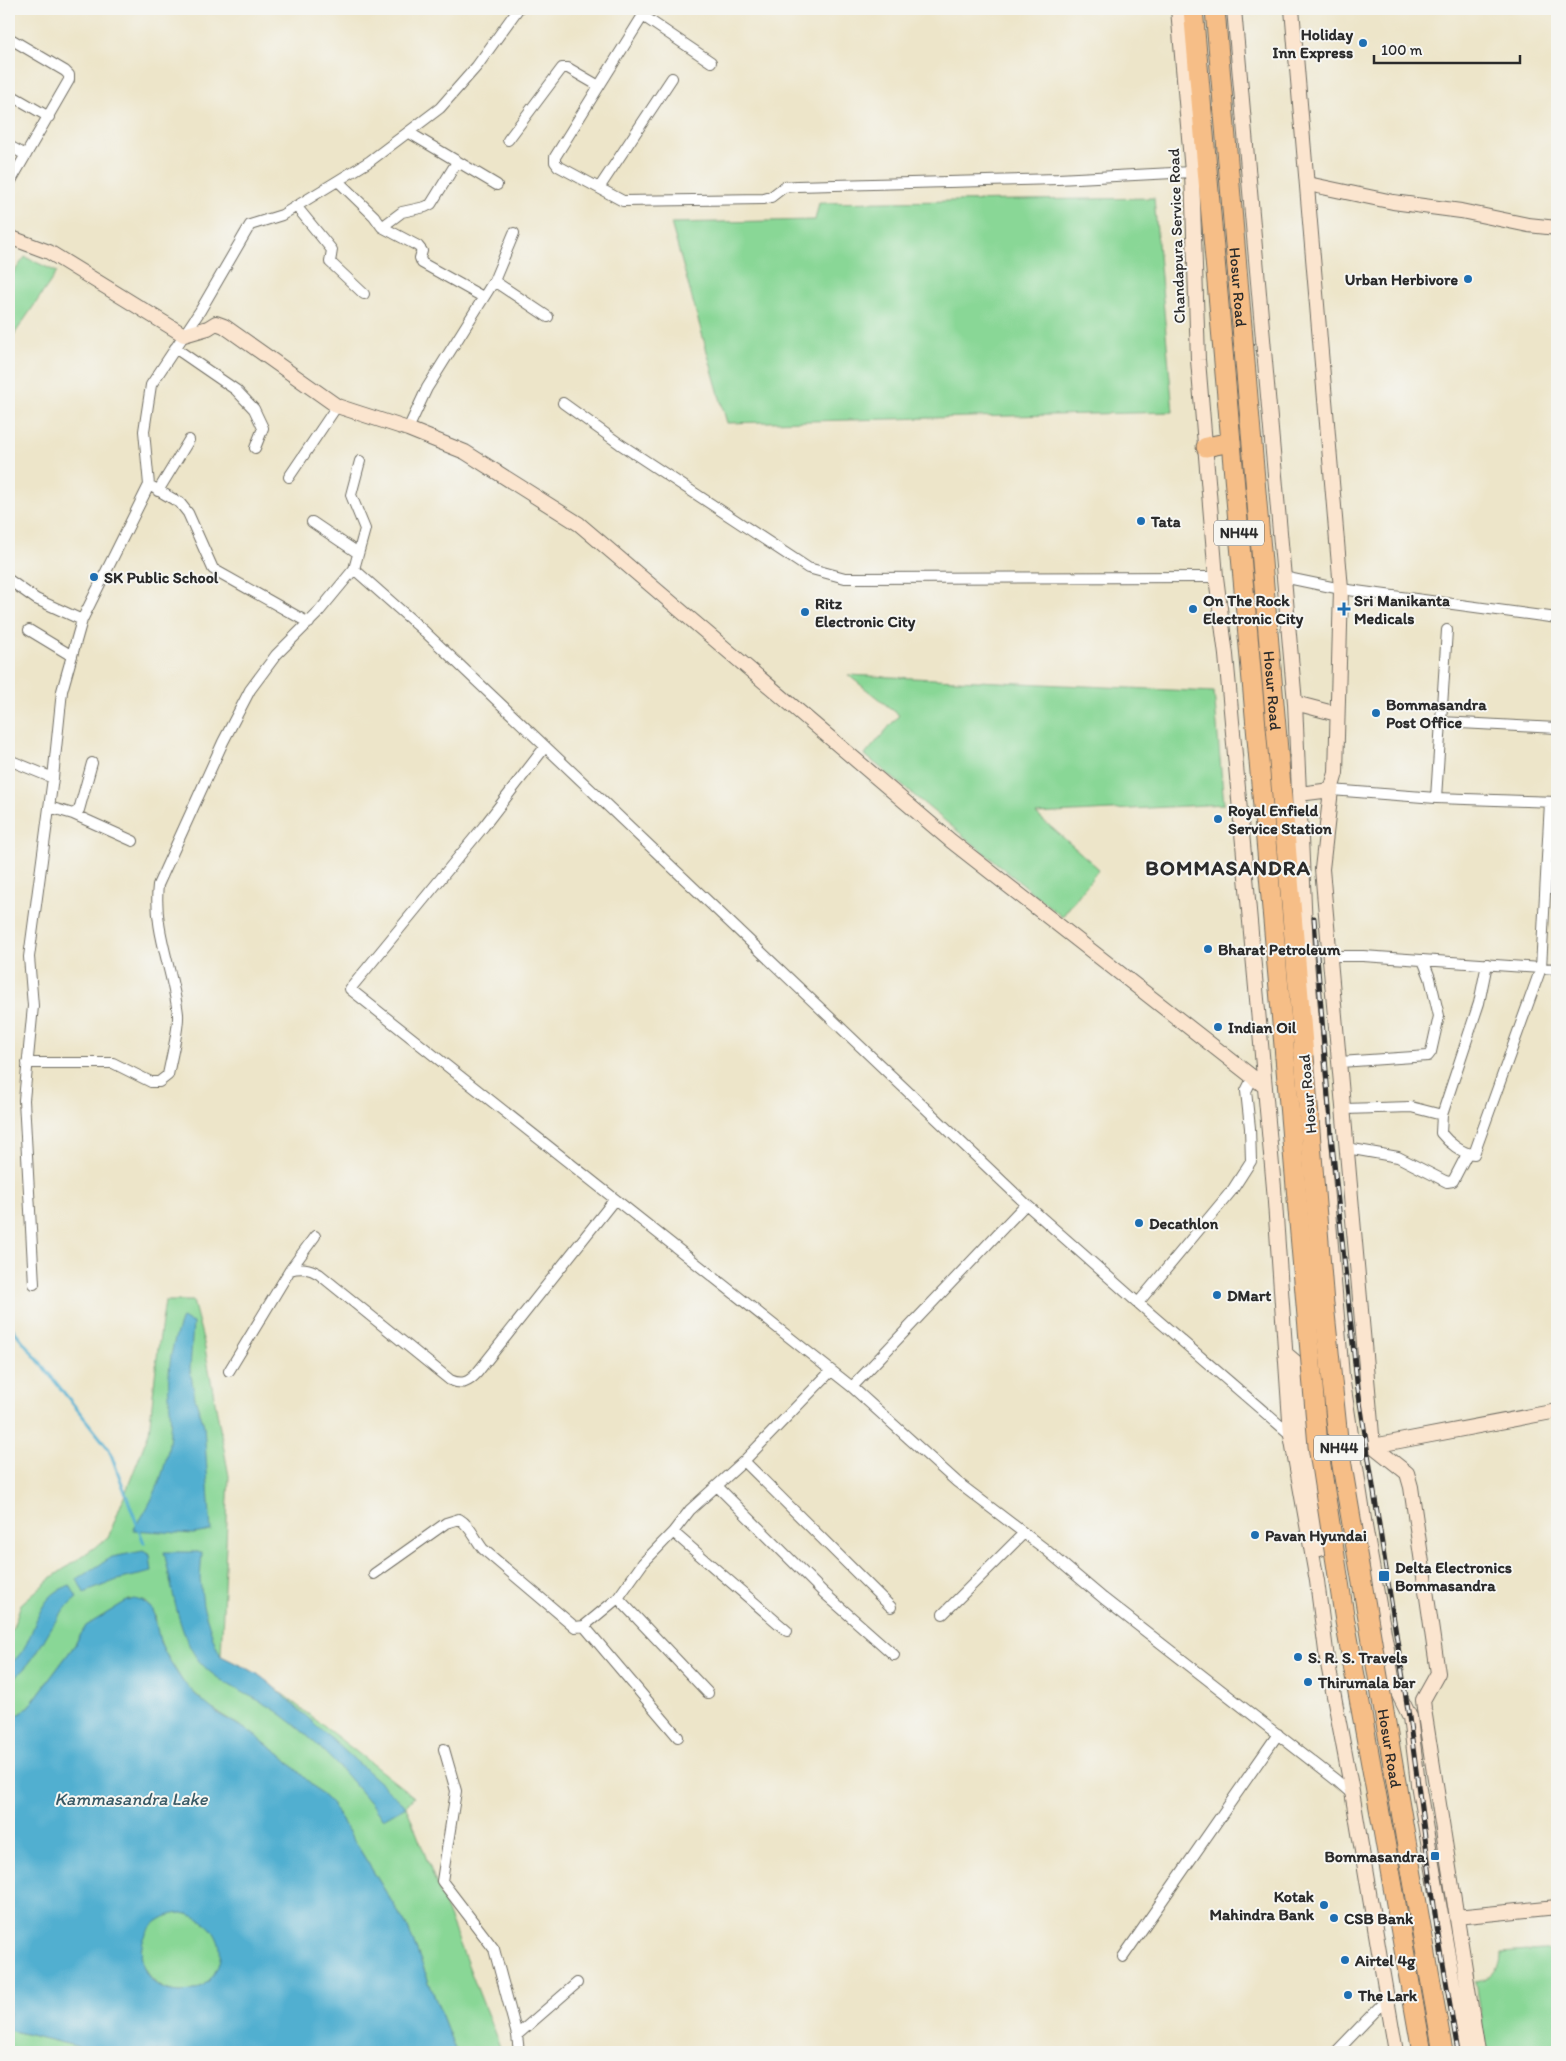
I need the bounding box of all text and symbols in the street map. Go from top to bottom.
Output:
place label: Holiday Inn Express [1273,25,1353,63]
scale bar [1374,32,1520,64]
marker: Holiday Inn Express [1357,37,1369,49]
text: 100 m [1381,41,1423,59]
street label: Chandapura Service Road [1164,148,1189,324]
street label: Hosur Road [1225,246,1251,328]
place label: Urban Herbivore [1345,270,1458,289]
marker: Urban Herbivore [1462,273,1474,285]
place label: Tata [1150,512,1181,531]
marker: Tata [1135,515,1147,527]
road number: NH44 [1214,520,1264,546]
place label: SK Public School [104,568,219,587]
marker: SK Public School [88,571,100,583]
place label: On The Rock Electronic City [1203,591,1304,629]
place label: Sri Manikanta Medicals [1354,591,1450,628]
place label: Ritz Electronic City [815,594,916,632]
marker: On The Rock Electronic City [1187,603,1199,615]
marker: Sri Manikanta Medicals [1338,603,1350,615]
marker: Ritz Electronic City [799,606,811,618]
street label: Hosur Road [1260,650,1285,731]
place label: Bommasandra Post Office [1386,695,1487,732]
marker: Bommasandra Post Office [1370,707,1382,719]
place label: Royal Enfield Service Station [1228,801,1333,838]
marker: Royal Enfield Service Station [1212,813,1224,825]
district label: BOMMASANDRA [1145,855,1311,880]
place label: Bharat Petroleum [1218,940,1341,959]
marker: Bharat Petroleum [1202,943,1214,955]
place label: Indian Oil [1228,1018,1297,1037]
marker: Indian Oil [1212,1021,1224,1033]
street label: Hosur Road [1295,1053,1320,1135]
place label: Decathlon [1149,1214,1219,1233]
marker: Decathlon [1133,1217,1145,1229]
place label: DMart [1227,1286,1271,1305]
marker: DMart [1211,1289,1223,1301]
road number: NH44 [1314,1436,1364,1460]
place label: Pavan Hyundai [1265,1526,1367,1546]
marker: Pavan Hyundai [1249,1529,1261,1541]
place label: Delta Electronics Bommasandra [1395,1558,1512,1595]
marker: Delta Electronics Bommasandra [1377,1569,1391,1583]
place label: S. R. S. Travels [1308,1648,1408,1667]
marker: S. R. S. Travels [1292,1651,1304,1663]
place label: Thirumala bar [1317,1673,1416,1692]
marker: Thirumala bar [1302,1676,1314,1688]
street label: Hosur Road [1374,1707,1406,1789]
water label: Kammasandra Lake [54,1788,209,1810]
place label: Bommasandra [1324,1847,1426,1866]
marker: Bommasandra [1429,1850,1441,1862]
place label: Kotak Mahindra Bank [1209,1887,1315,1924]
marker: Kotak Mahindra Bank [1318,1899,1330,1911]
place label: CSB Bank [1344,1909,1414,1928]
marker: CSB Bank [1328,1912,1340,1924]
place label: Airtel 4g [1354,1951,1416,1971]
marker: Airtel 4g [1339,1954,1351,1966]
place label: The Lark [1357,1986,1418,2005]
marker: The Lark [1342,1989,1354,2001]

